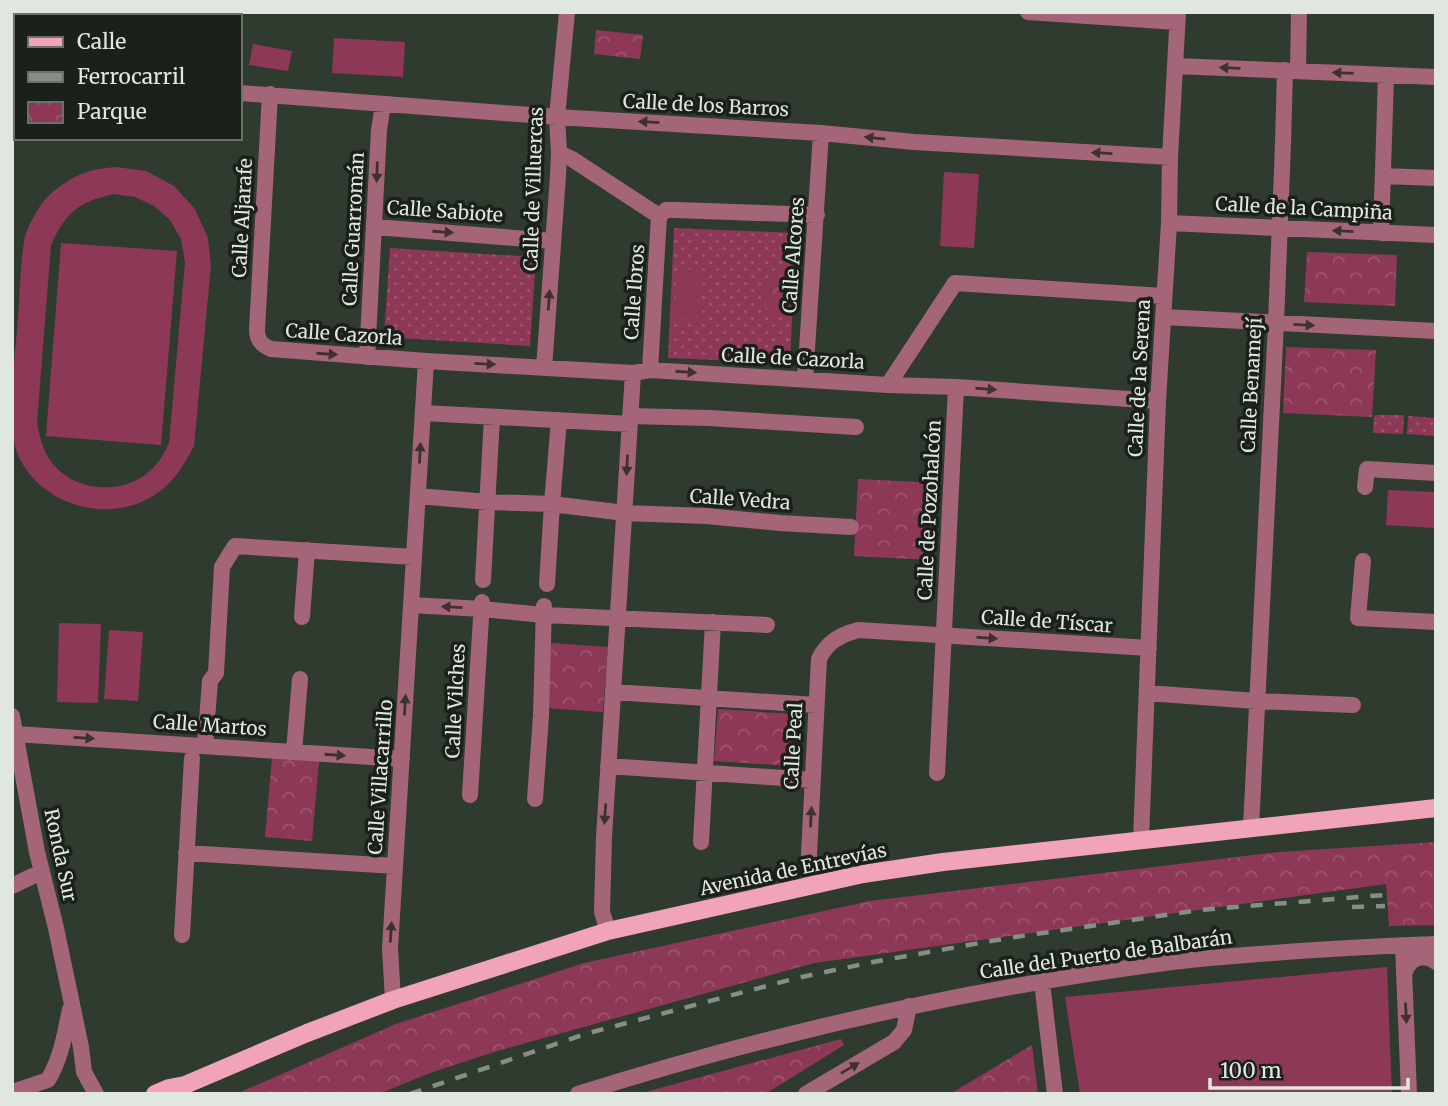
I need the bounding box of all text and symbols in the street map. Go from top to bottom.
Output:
legend [14,14,242,140]
text: Calle [77,28,126,55]
one-way arrow [1219,62,1241,73]
text: Ferrocarril [77,63,186,90]
one-way arrow [1332,67,1354,78]
street label: Calle de los Barros [622,89,790,121]
text: Parque [77,98,147,125]
street label: Calle de Villuercas [518,107,548,271]
one-way arrow [637,116,659,127]
one-way arrow [864,133,886,144]
one-way arrow [1091,147,1113,158]
street label: Calle Guarromán [337,151,369,307]
street label: Calle Aljarafe [227,158,257,278]
one-way arrow [372,161,383,183]
street label: Calle de la Campiña [1215,191,1393,225]
street label: Calle Sabiote [386,195,504,227]
street label: Calle Alcores [777,196,809,314]
one-way arrow [1332,225,1354,236]
one-way arrow [432,227,454,238]
street label: Calle Ibros [619,243,649,341]
one-way arrow [544,288,555,310]
street label: Calle de la Serena [1123,299,1155,457]
street label: Calle Benamejí [1235,316,1267,453]
street label: Calle Cazorla [285,318,403,350]
one-way arrow [1293,320,1315,331]
street label: Calle de Cazorla [721,342,865,374]
one-way arrow [316,349,338,360]
one-way arrow [474,359,496,370]
one-way arrow [675,367,697,378]
one-way arrow [975,384,997,395]
street label: Calle de Pozohalcón [912,419,946,601]
one-way arrow [415,442,426,464]
one-way arrow [622,454,633,476]
street label: Calle Vedra [689,484,791,514]
one-way arrow [440,601,462,612]
street label: Calle de Tíscar [980,604,1114,638]
one-way arrow [977,633,999,644]
street label: Calle Vilches [440,643,470,759]
one-way arrow [400,694,411,716]
street label: Calle Villacarrillo [363,699,397,855]
street label: Calle Peal [779,702,807,790]
street label: Calle Martos [152,709,268,741]
one-way arrow [73,733,95,744]
one-way arrow [324,750,346,761]
one-way arrow [600,804,611,826]
street label: Ronda Sur [39,806,83,904]
one-way arrow [805,806,816,828]
street label: Avenida de Entrevías [696,837,889,901]
one-way arrow [386,921,397,943]
street label: Calle del Puerto de Balbarán [978,924,1234,984]
one-way arrow [1400,1002,1411,1024]
scale bar [1210,1046,1408,1090]
text: 100 m [1220,1057,1282,1084]
one-way arrow [841,1062,860,1074]

